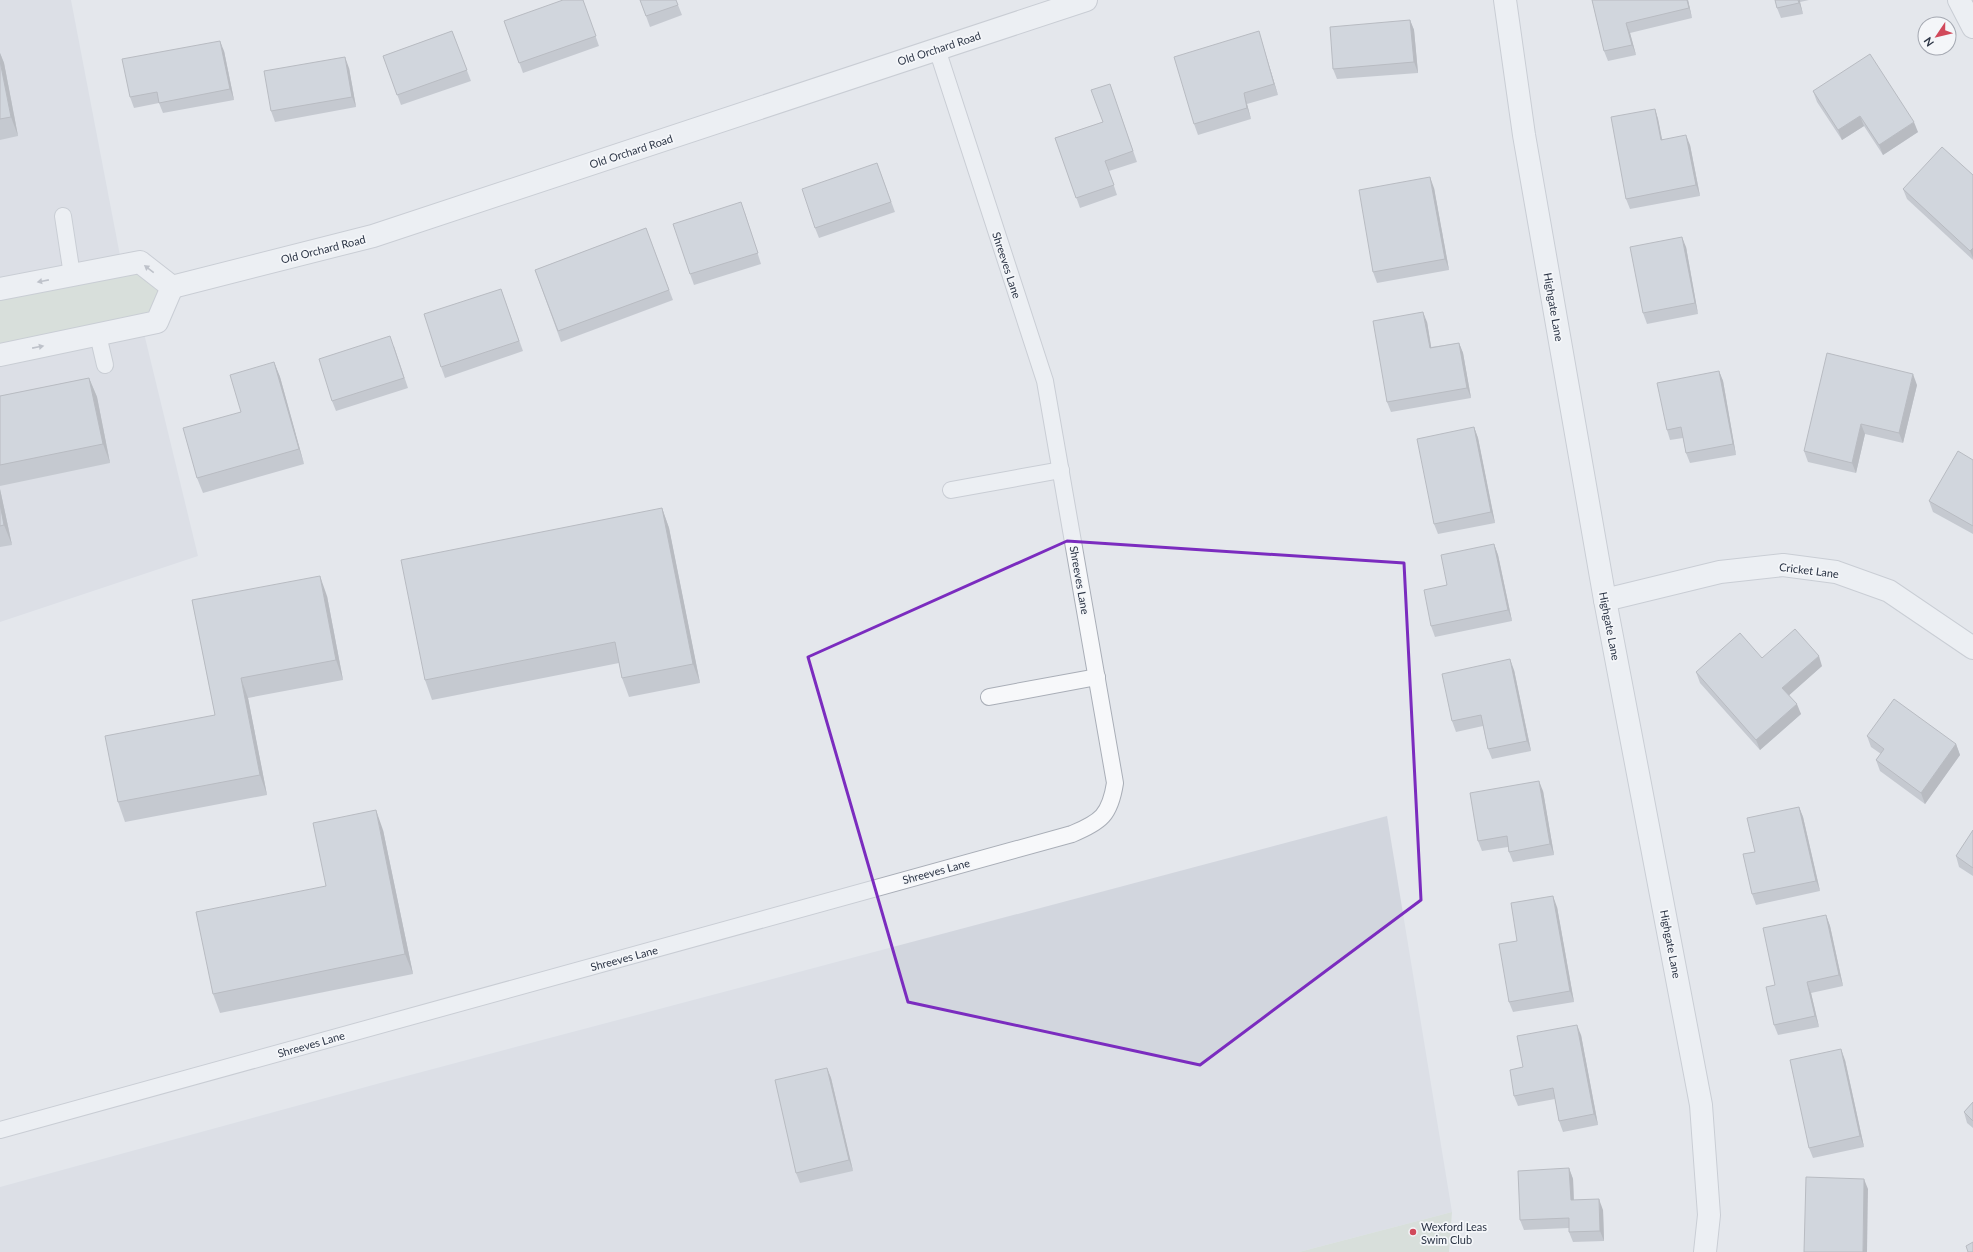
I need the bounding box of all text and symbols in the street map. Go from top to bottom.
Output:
north arrow [1917,16,1957,56]
street label: Old Orchard Road [896,28,982,68]
text: N [1921,35,1936,49]
street label: Old Orchard Road [588,131,674,171]
street label: Shreeves Lane [990,230,1024,300]
street label: Old Orchard Road [279,232,367,266]
one-way arrow [144,265,155,273]
street label: Highgate Lane [1542,272,1566,343]
one-way arrow [37,278,49,284]
one-way arrow [32,344,44,350]
street label: Shreeves Lane [1068,545,1092,615]
street label: Cricket Lane [1778,560,1840,580]
street label: Highgate Lane [1597,591,1623,662]
street label: Shreeves Lane [901,856,971,886]
street label: Highgate Lane [1658,909,1684,980]
street label: Shreeves Lane [589,943,659,973]
street label: Shreeves Lane [276,1028,346,1060]
place label: Wexford Leas Swim Club [1421,1220,1487,1246]
marker: Wexford Leas Swim Club [1408,1227,1418,1237]

